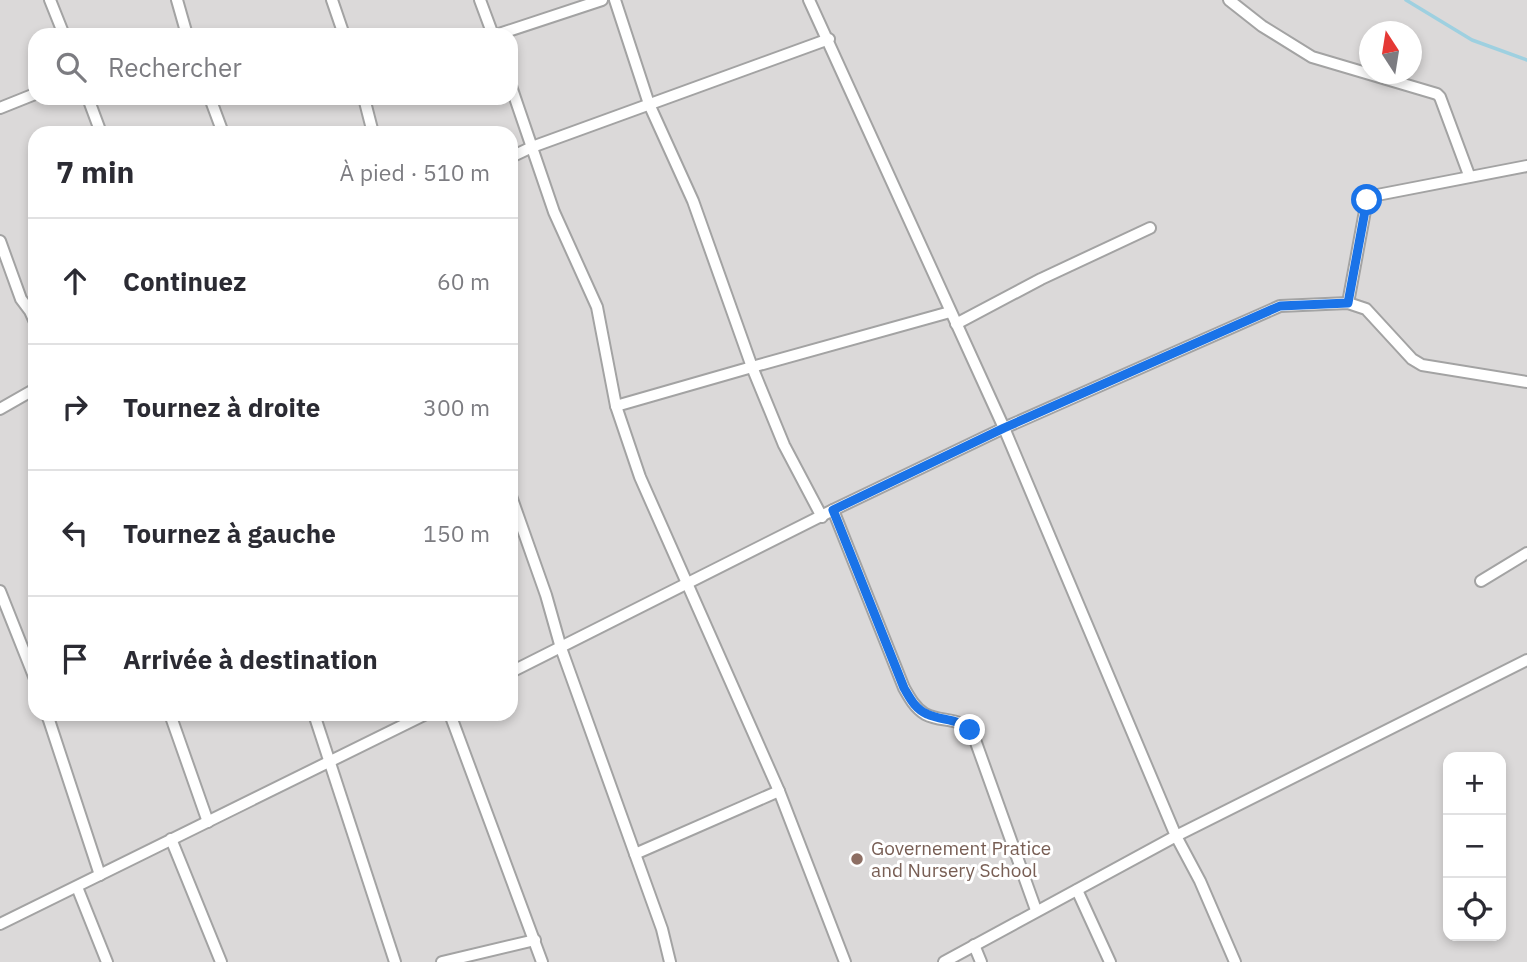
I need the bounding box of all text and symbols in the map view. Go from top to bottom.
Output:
north arrow [1359,21,1422,84]
search box [28,28,518,105]
icon: search [52,48,90,86]
text: Rechercher [108,50,242,84]
text: 7 min [56,152,134,191]
text: À pied · 510 m [340,157,490,187]
route start [1351,184,1382,215]
icon: ahead [56,262,94,300]
text: Continuez [123,264,246,298]
text: 60 m [437,266,490,296]
icon: right [56,388,94,426]
text: Tournez à droite [123,390,320,424]
text: 300 m [423,392,490,422]
icon: left [56,514,94,552]
text: Tournez à gauche [123,516,336,550]
text: 150 m [423,518,490,548]
icon: arrive [56,640,94,678]
text: Arrivée à destination [123,642,378,676]
route end [954,714,985,745]
map controls [1443,752,1506,941]
button: + [1443,752,1506,815]
button: − [1443,815,1506,878]
place label: Governement Pratice and Nursery School [871,836,1051,882]
marker: Governement Pratice and Nursery School [849,851,865,867]
button: locate [1443,878,1506,941]

